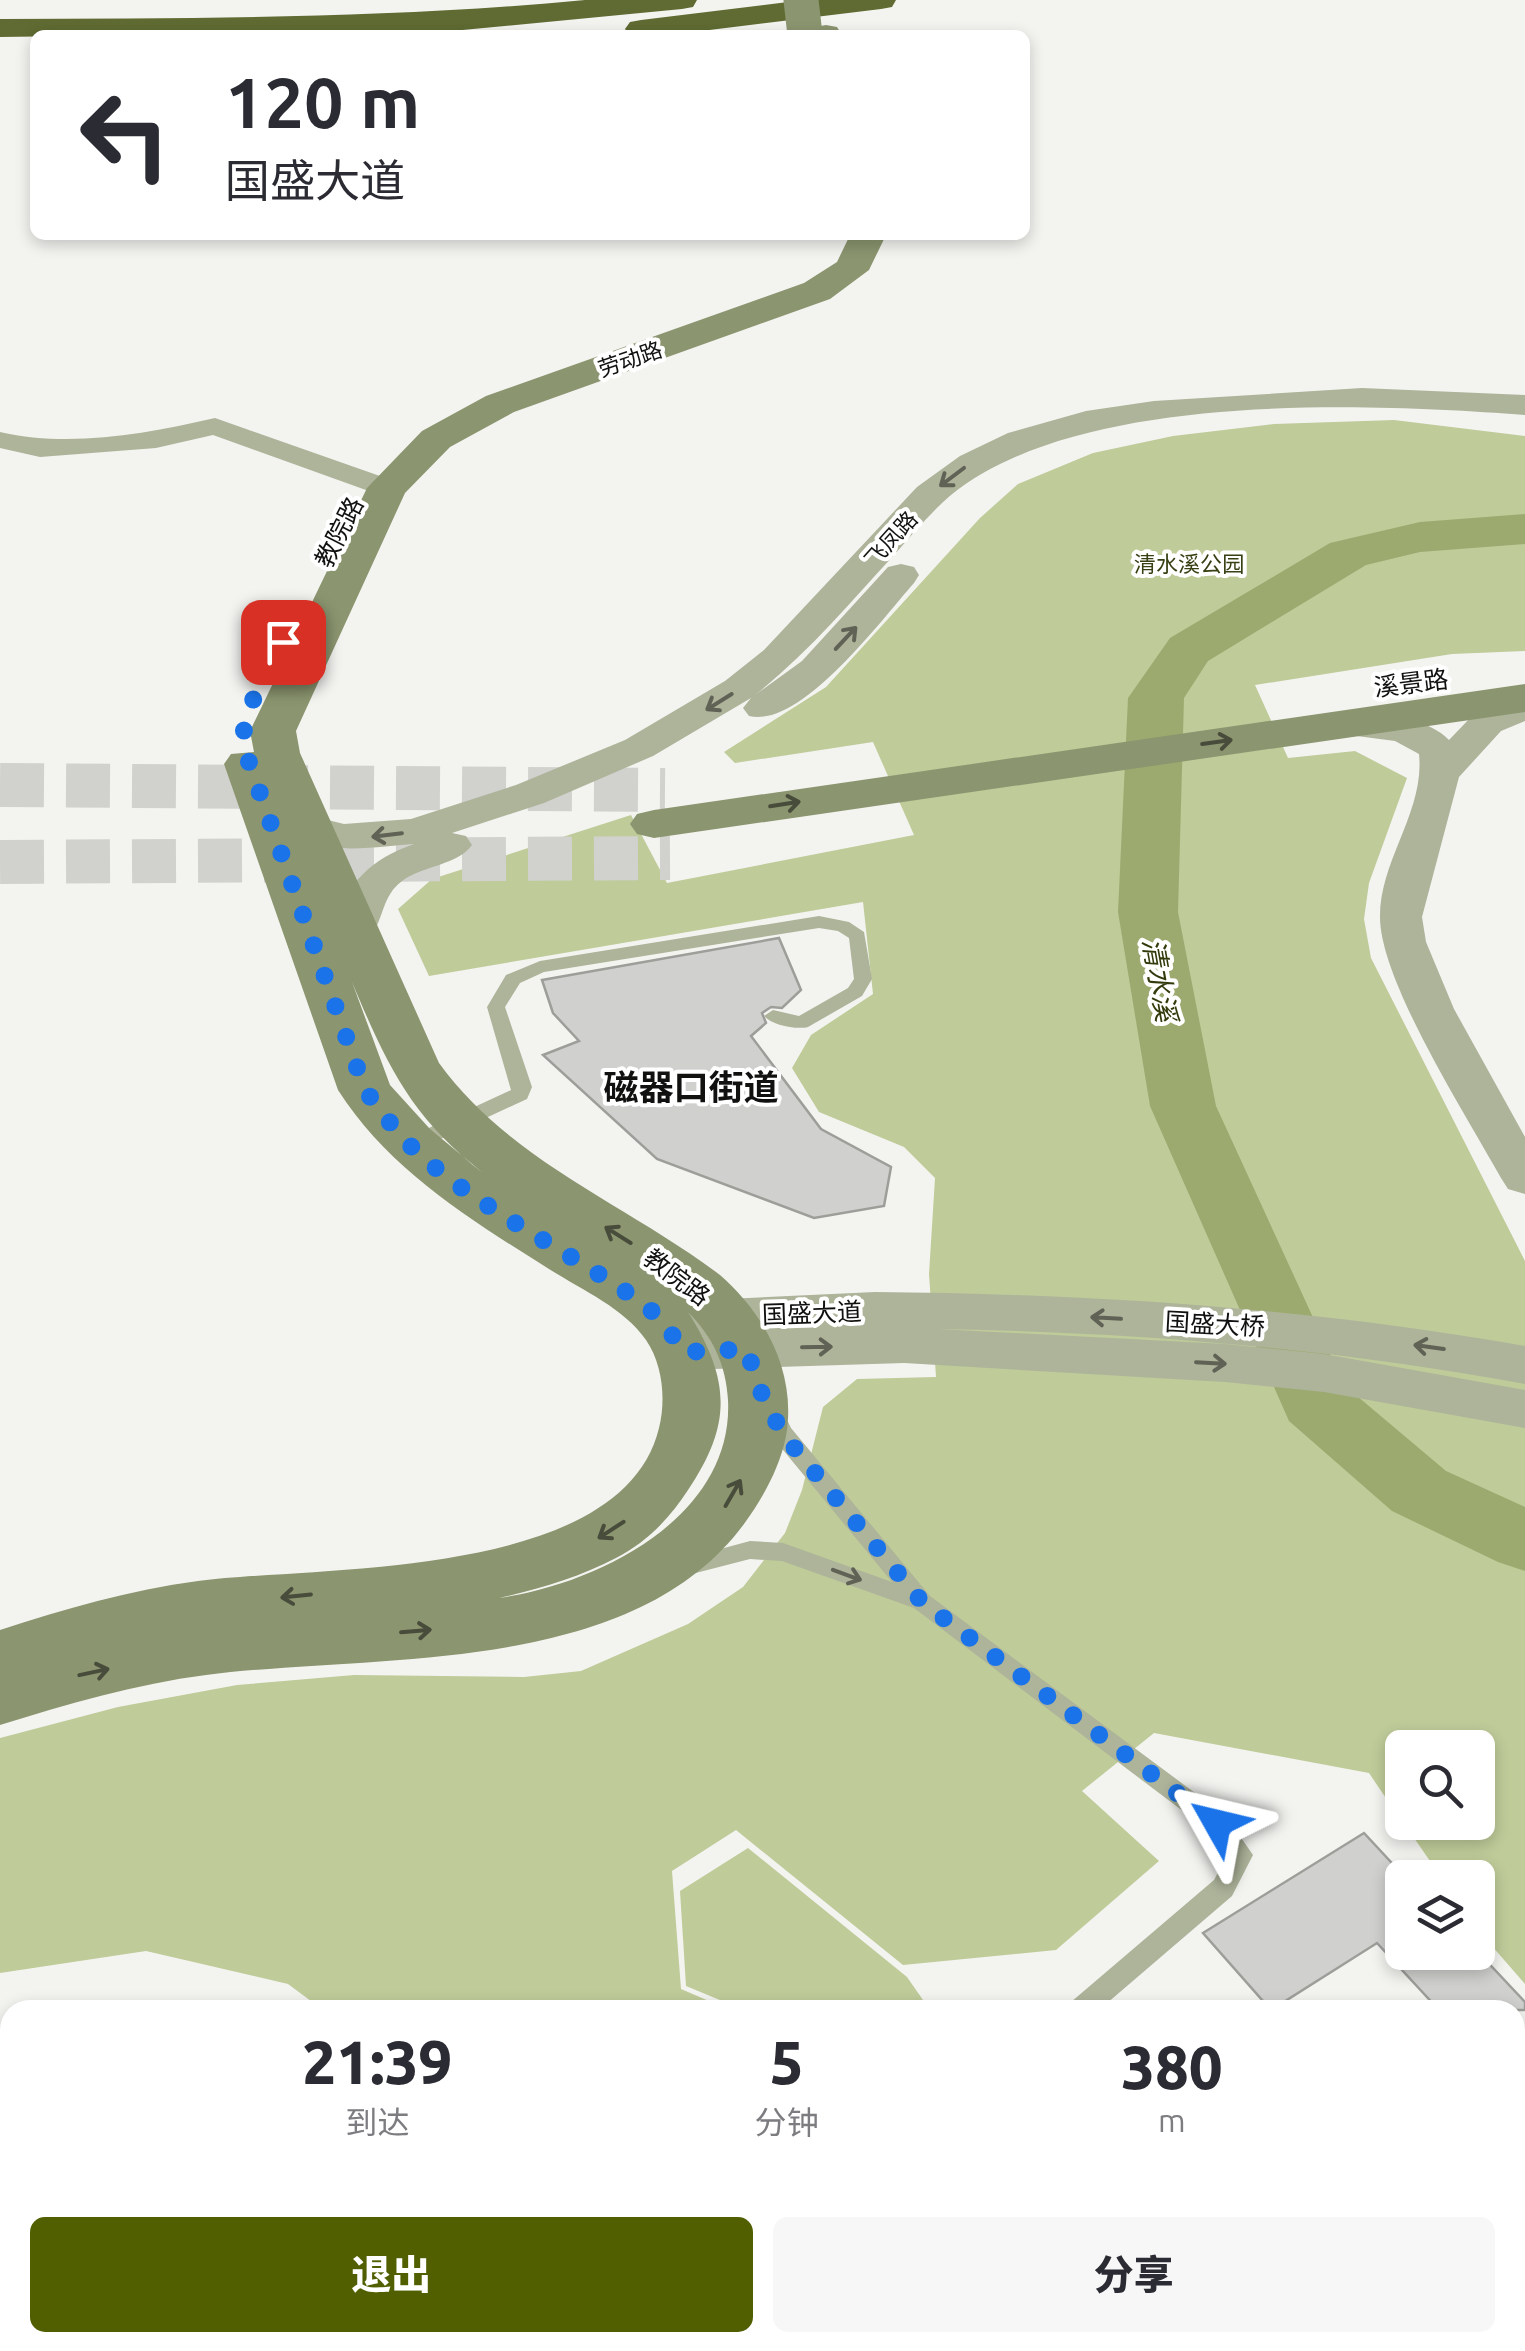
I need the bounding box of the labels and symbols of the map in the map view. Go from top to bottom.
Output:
street label: 劳动路 [595,336,665,381]
one-way arrow [939,467,966,488]
street label: 教院路 [309,492,369,572]
street label: 飞凤路 [859,506,922,572]
park label: 清水溪公园 [1134,551,1244,576]
pin [241,600,326,685]
one-way arrow [834,626,857,651]
street label: 溪景路 [1372,665,1450,701]
one-way arrow [705,691,734,712]
one-way arrow [1200,732,1233,750]
one-way arrow [769,794,801,812]
one-way arrow [371,826,404,845]
water label: 清水溪 [1138,936,1184,1027]
district label: 磁器口街道 [603,1067,779,1107]
one-way arrow [604,1225,633,1246]
street label: 教院路 [639,1243,715,1311]
street label: 国盛大道 [762,1297,862,1329]
street label: 国盛大桥 [1164,1307,1266,1341]
one-way arrow [1090,1309,1122,1328]
one-way arrow [1414,1337,1446,1355]
one-way arrow [800,1338,832,1357]
one-way arrow [1195,1354,1227,1373]
one-way arrow [724,1478,744,1508]
one-way arrow [597,1519,626,1540]
one-way arrow [830,1567,861,1585]
one-way arrow [281,1587,313,1606]
one-way arrow [399,1621,431,1640]
one-way arrow [77,1662,109,1681]
position arrow [1165,1771,1269,1875]

